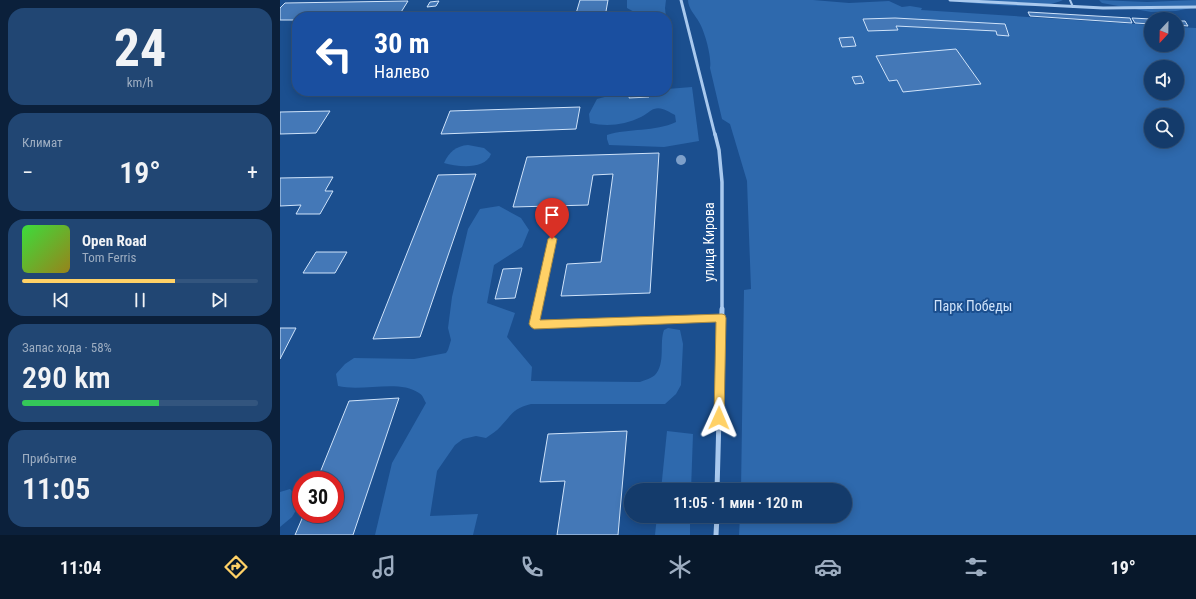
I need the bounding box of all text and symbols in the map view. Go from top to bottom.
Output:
north arrow [1144,12,1184,52]
map controls [1144,12,1184,148]
text: 24 [114,18,166,79]
text: 30 m [374,27,430,60]
icon: left [308,28,360,80]
button: sound [1144,60,1184,100]
text: Налево [374,61,430,82]
text: km/h [127,75,153,90]
button: search [1144,108,1184,148]
text: Климат [22,135,63,150]
text: 19° [119,155,161,190]
text: − [22,160,33,185]
text: + [247,160,258,185]
pin [535,198,569,239]
street label: улица Кирова [701,202,717,282]
icon: arrive [541,204,563,226]
text: Open Road [82,232,147,250]
text: Tom Ferris [82,250,136,265]
icon: previous [50,289,72,311]
icon: pause [129,289,151,311]
icon: next [208,289,230,311]
park label: Парк Победы [934,298,1012,314]
text: Запас хода · 58% [22,340,112,355]
text: 290 km [22,360,111,395]
position arrow [698,397,740,439]
text: Прибытие [22,451,77,466]
text: 11:05 [22,471,90,506]
speed limit sign: 30 [292,471,344,523]
text: 11:05 · 1 мин · 120 m [673,494,803,512]
icon: directions [222,553,250,581]
icon: music [370,553,398,581]
icon: phone [518,553,546,581]
icon: climate [666,553,694,581]
icon: car [814,553,842,581]
icon: filters [962,553,990,581]
text: 11:04 [60,557,101,578]
text: 19° [1111,557,1136,578]

